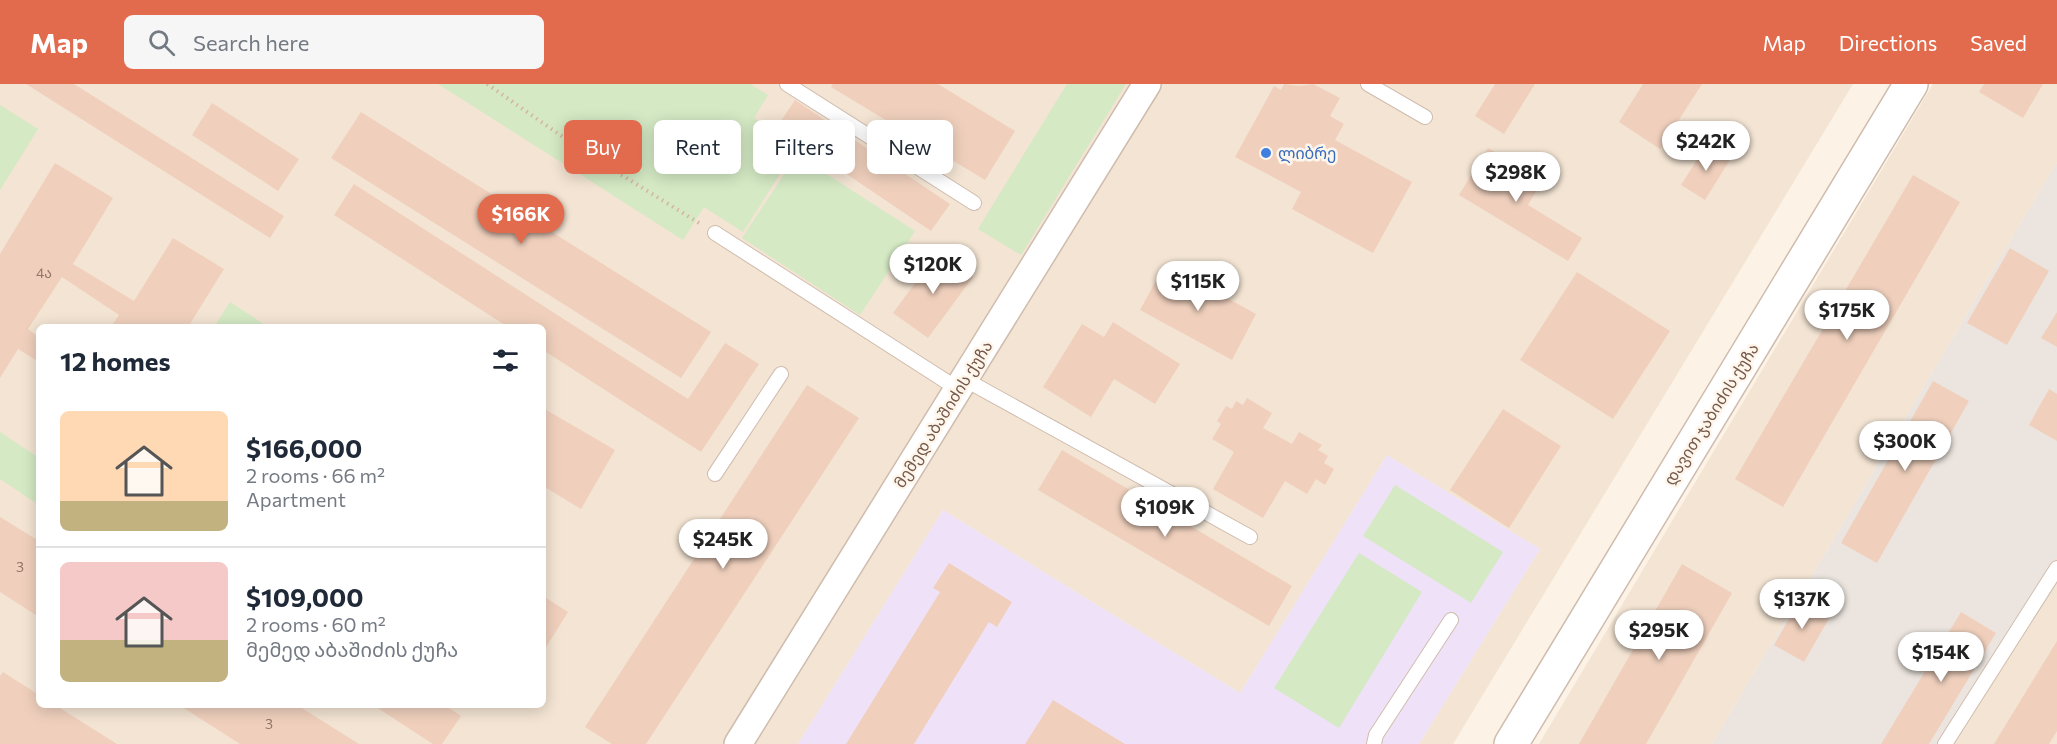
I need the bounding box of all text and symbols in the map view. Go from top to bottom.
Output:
search box [124,15,544,69]
text: Map [30,25,88,59]
icon: search [145,26,178,59]
text: Search here [193,29,309,56]
text: Map [1763,30,1806,55]
text: Directions [1839,30,1937,55]
text: Saved [1970,30,2027,55]
chip: Buy [564,120,642,174]
chip: Rent [654,120,741,174]
chip: Filters [753,120,855,174]
chip: New [867,120,953,174]
pin: $242K [1664,121,1748,172]
text: $242K [1676,128,1736,152]
place label: ლიბრე [1278,143,1336,164]
marker: ლიბრე [1259,146,1273,160]
pin: $298K [1474,152,1558,203]
text: $298K [1485,159,1547,183]
pin: $166K [479,194,563,245]
text: $166K [491,201,551,225]
pin: $120K [891,244,975,295]
text: $120K [903,251,963,275]
pin: $115K [1156,261,1240,312]
house number: 4ა [36,264,52,281]
text: $115K [1170,268,1226,292]
pin: $175K [1805,290,1889,341]
text: $175K [1818,297,1876,321]
street label: მემედ აბაშიძის ქუჩა [890,337,997,492]
street label: დავით ჯაბიძის ქუჩა [1659,339,1764,489]
icon: filters [489,344,522,377]
text: 12 homes [60,345,171,376]
pin: $300K [1863,421,1947,472]
text: $300K [1873,428,1937,452]
text: $166,000 [246,432,362,463]
icon: home [108,435,180,507]
text: 2 rooms · 66 m² [246,463,385,487]
text: Apartment [246,487,346,511]
pin: $109K [1123,487,1207,538]
text: $109K [1135,494,1195,518]
pin: $245K [681,519,765,570]
text: $245K [693,526,753,550]
house number: 3 [16,558,24,575]
pin: $137K [1760,579,1844,630]
text: $109,000 [246,581,364,612]
icon: home [108,586,180,658]
text: $137K [1774,586,1830,610]
pin: $295K [1617,610,1701,661]
text: 2 rooms · 60 m² [246,612,386,636]
text: $295K [1629,617,1689,641]
pin: $154K [1899,632,1983,683]
text: მემედ აბაშიძის ქუჩა [246,637,458,661]
text: $154K [1912,639,1970,663]
house number: 3 [265,715,273,732]

